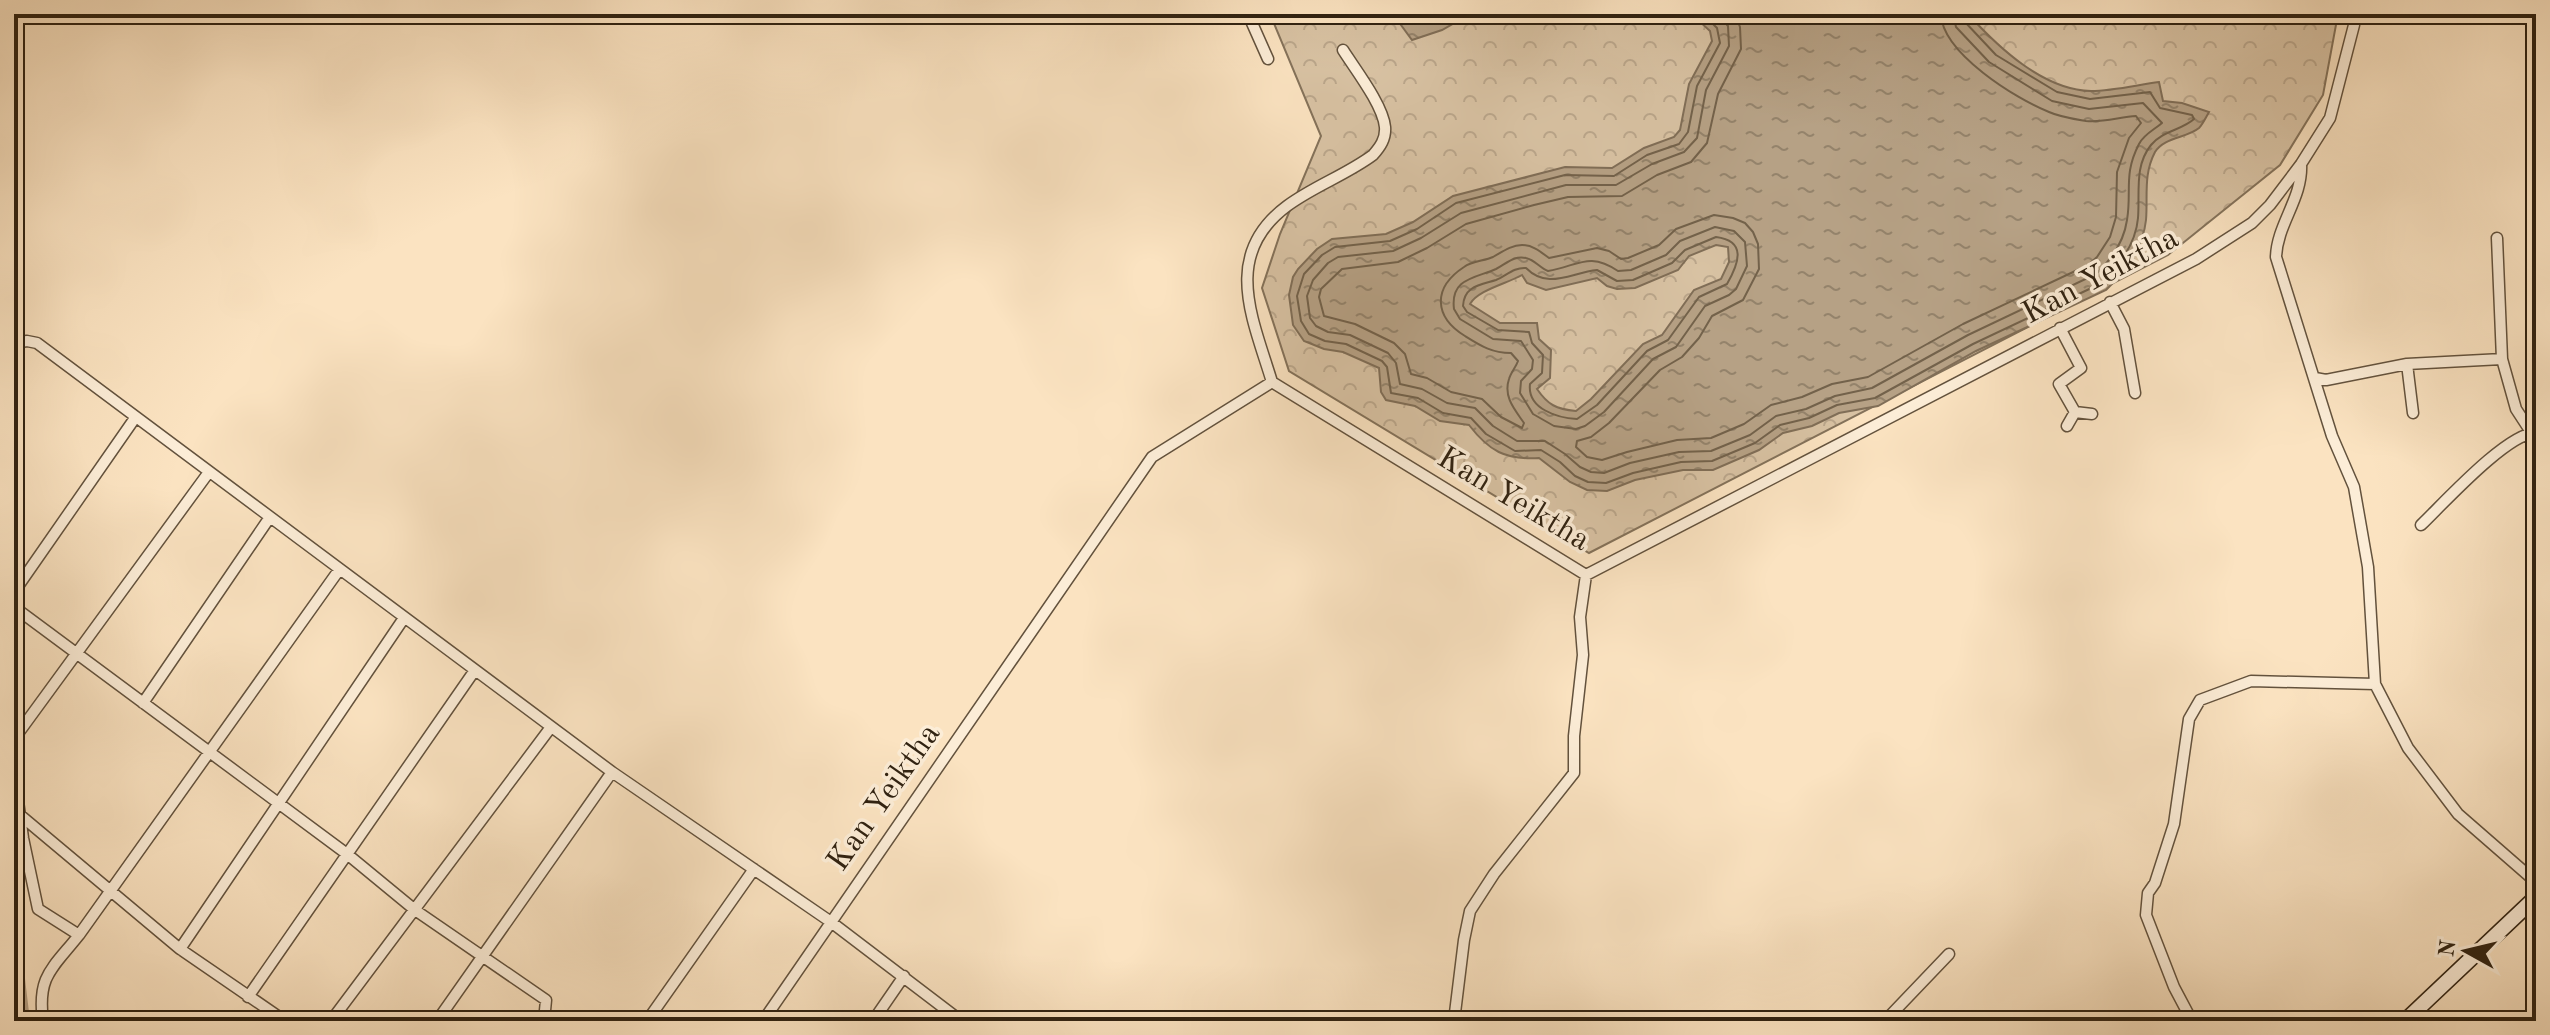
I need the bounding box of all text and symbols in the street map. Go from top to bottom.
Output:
street label: Kan Yeiktha [2018,222,2184,331]
street label: Kan Yeiktha [1431,442,1595,558]
street label: Kan Yeiktha [823,718,947,877]
north arrow [2426,911,2506,991]
text: N [2436,938,2460,958]

